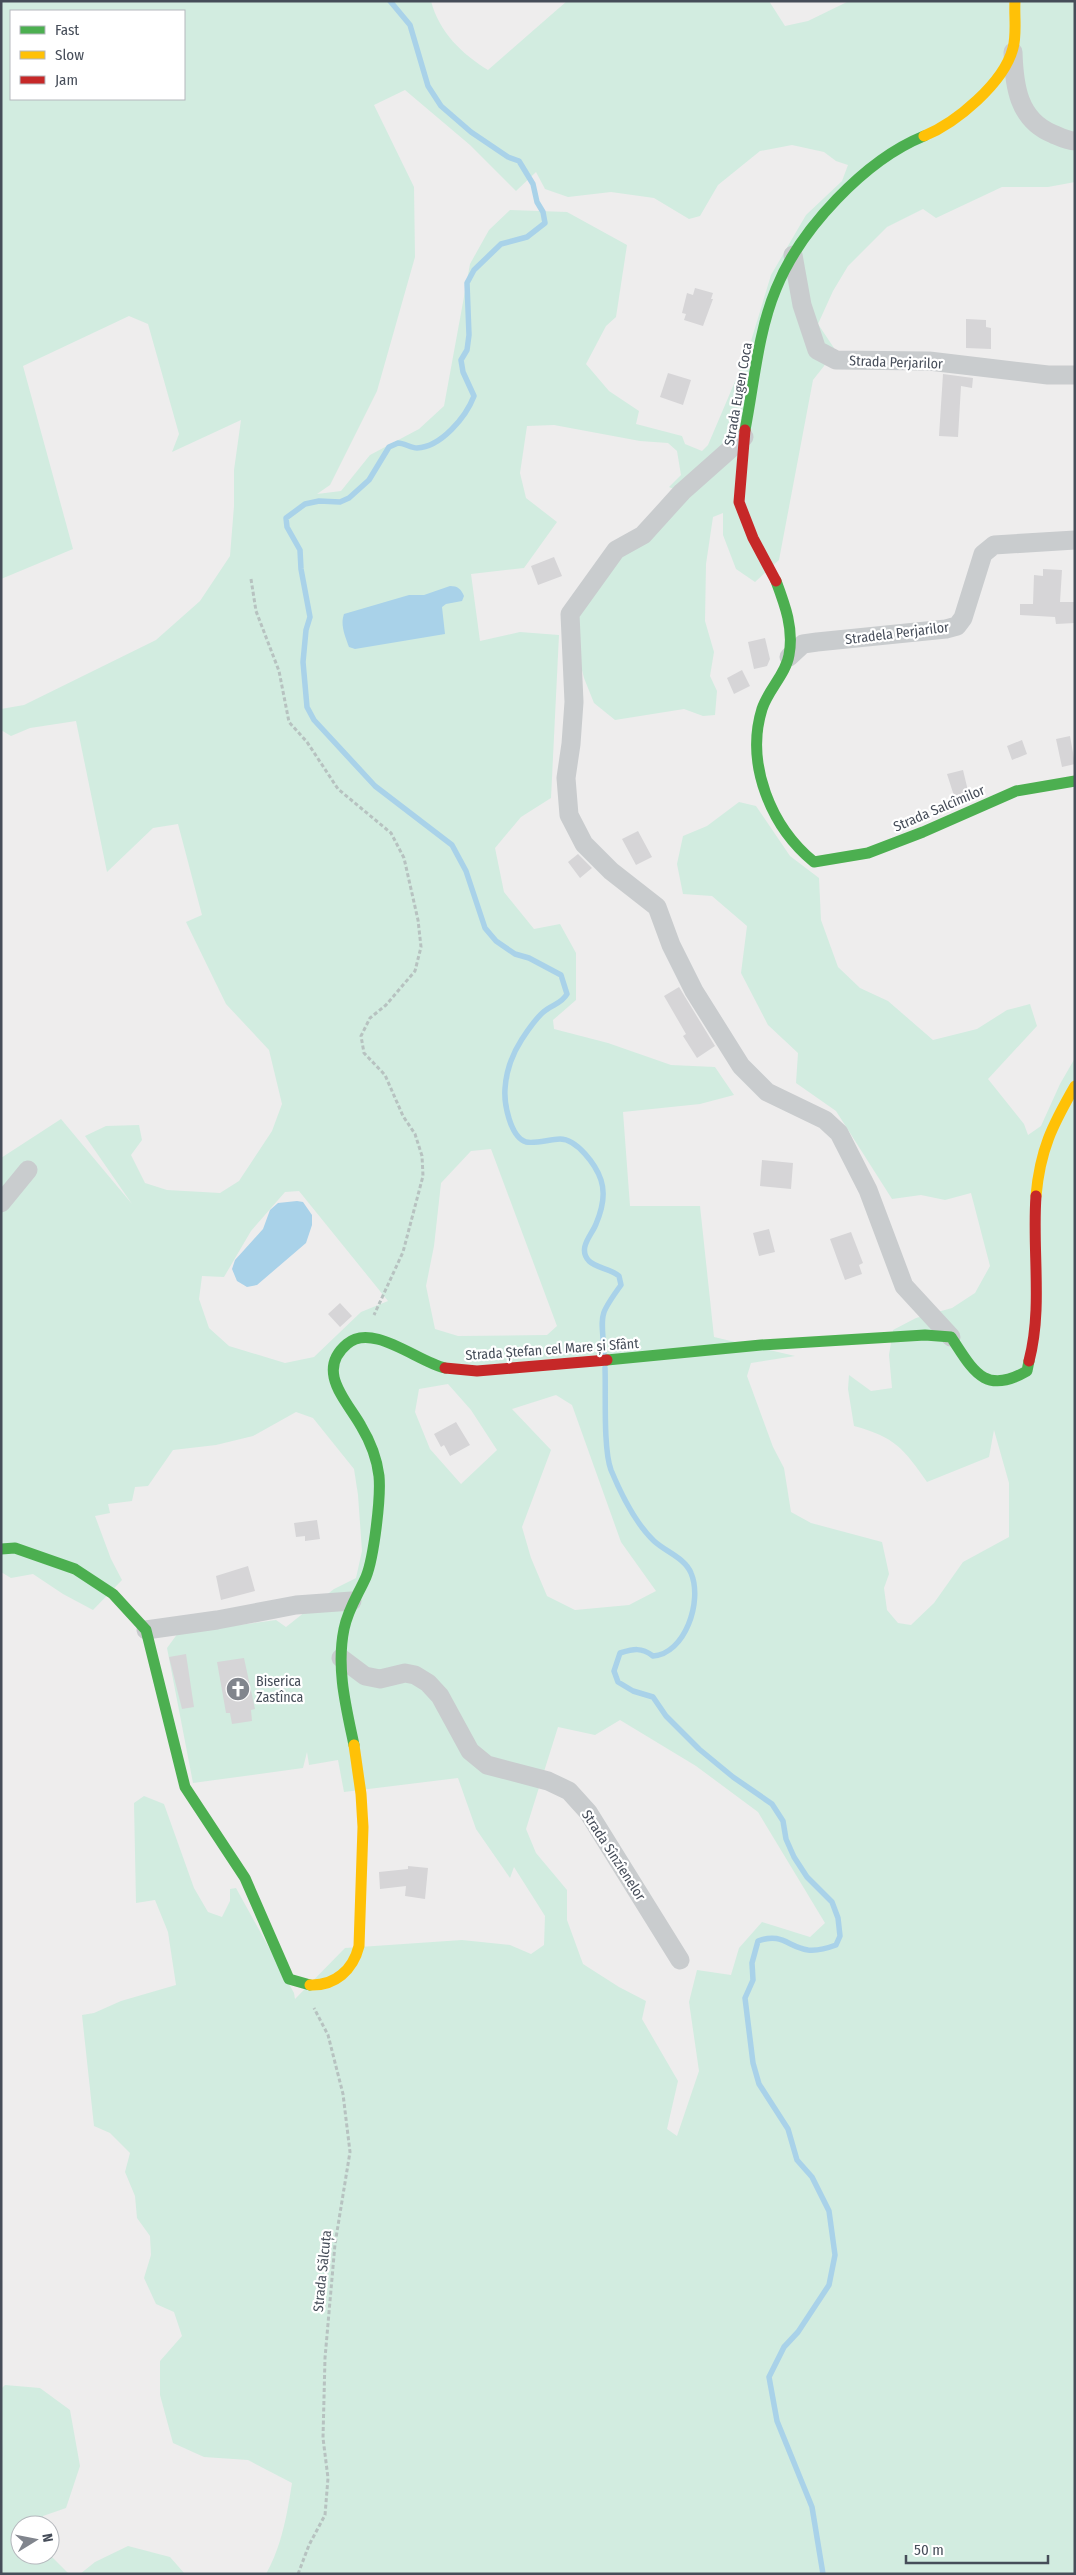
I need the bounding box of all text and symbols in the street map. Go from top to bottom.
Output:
legend [10,10,185,100]
text: Fast [55,21,79,39]
text: Slow [55,46,84,64]
text: Jam [55,71,78,89]
street label: Strada Eugen Coca [721,341,756,447]
street label: Strada Perjarilor [849,352,943,373]
street label: Stradela Perjarilor [844,619,950,648]
street label: Strada Salcîmilor [891,782,987,835]
street label: Strada Ștefan cel Mare și Sfânt [465,1335,640,1365]
place label: Biserica Zastînca [256,1673,303,1706]
church icon: Biserica Zastînca [225,1676,251,1702]
street label: Strada Sînzîenelor [578,1807,649,1904]
street label: Strada Sălcuța [310,2229,336,2313]
north arrow [10,2515,60,2565]
text: N [38,2532,56,2543]
scale bar [906,2532,1048,2564]
text: 50 m [914,2541,944,2559]

